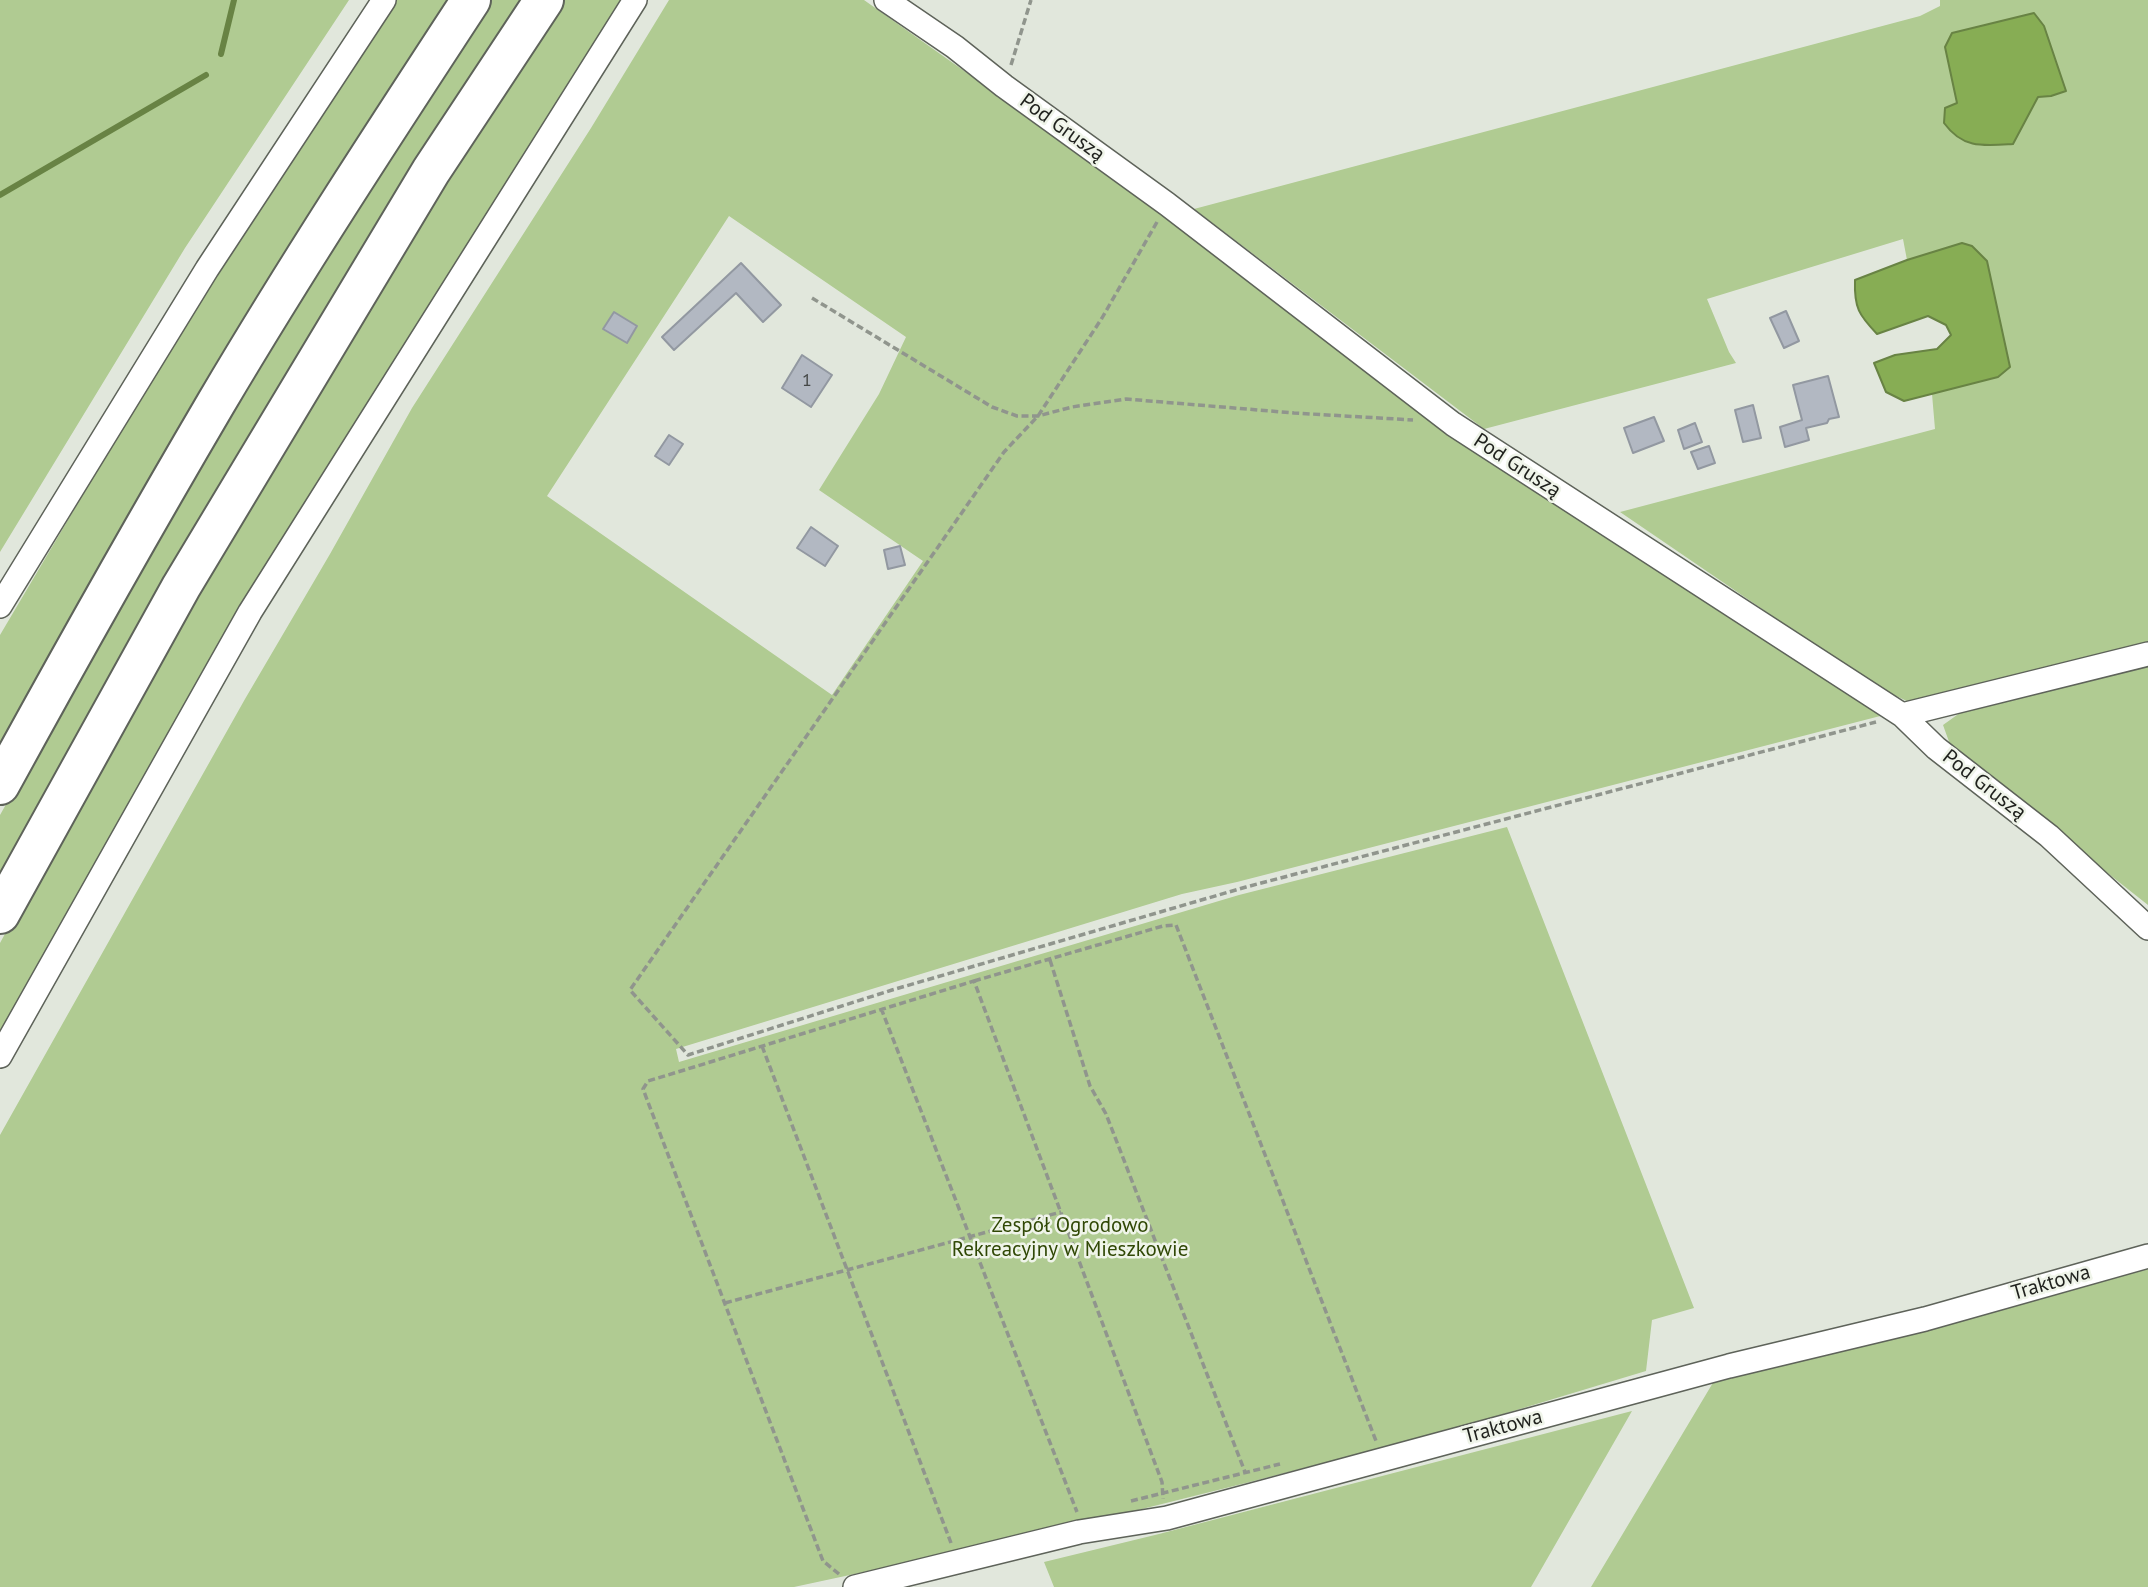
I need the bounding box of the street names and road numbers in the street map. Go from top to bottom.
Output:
street label: Pod Gruszą [1015,89,1109,167]
street label: Pod Gruszą [1469,428,1565,504]
street label: Pod Gruszą [1937,745,2031,825]
street label: Traktowa [2009,1260,2093,1306]
street label: Traktowa [1461,1404,1545,1450]

